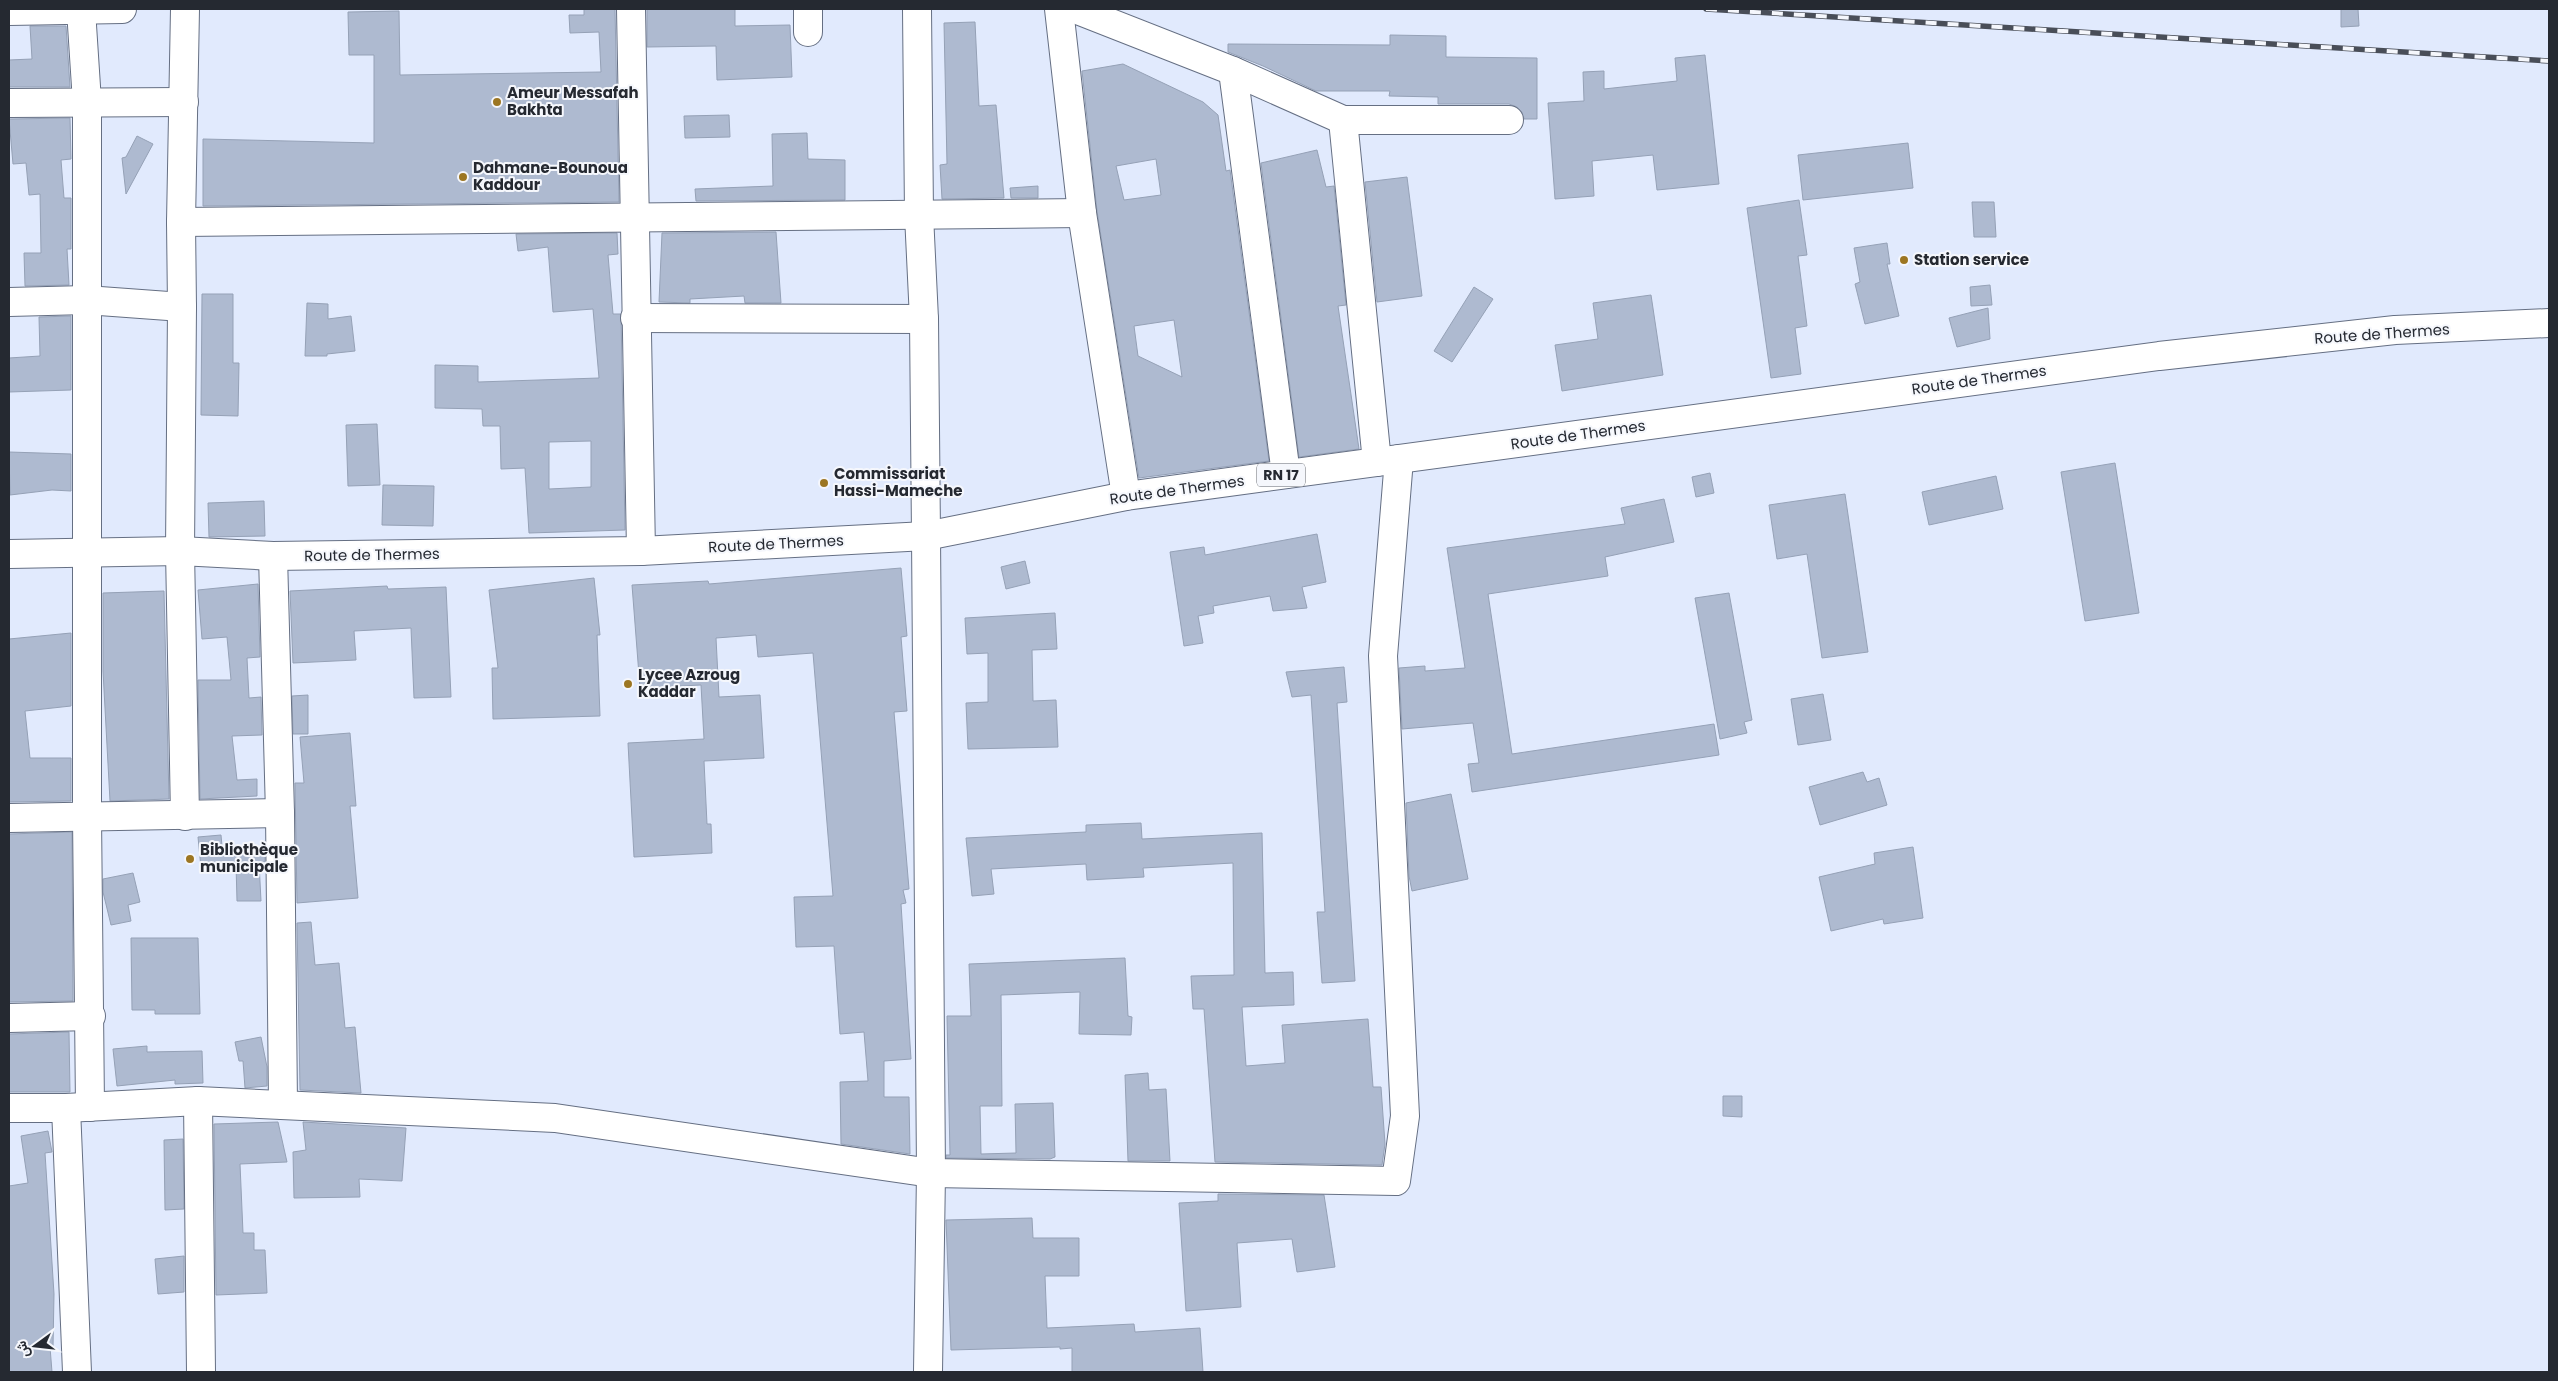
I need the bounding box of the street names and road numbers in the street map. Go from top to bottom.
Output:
street label: Route de Thermes [2314,318,2451,349]
street label: Route de Thermes [1910,360,2048,399]
street label: Route de Thermes [1509,415,1647,454]
road number: RN 17 [1257,464,1305,486]
street label: Route de Thermes [1108,470,1246,509]
street label: Route de Thermes [708,529,844,558]
street label: Route de Thermes [304,543,440,566]

